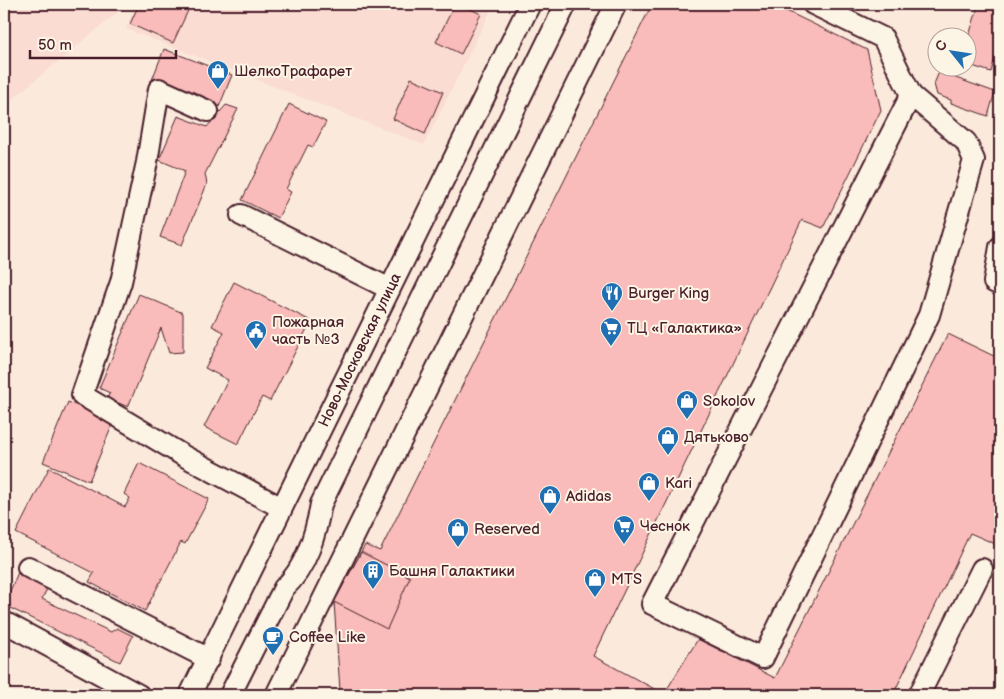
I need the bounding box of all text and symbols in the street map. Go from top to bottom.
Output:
scale bar [30,28,176,60]
north arrow [926,28,976,78]
text: 50 m [38,36,72,55]
text: С [931,37,951,54]
shop icon: ШелкоТрафарет [206,59,230,90]
place label: ШелкоТрафарет [234,62,352,81]
street label: Ново-Московская улица [314,270,406,430]
restaurant icon: Burger King [600,281,624,312]
place label: Burger King [628,284,709,303]
place label: Пожарная часть №3 [272,313,344,349]
supermarket icon: ТЦ «Галактика» [599,316,623,347]
public building icon: Пожарная часть №3 [244,319,268,350]
place label: ТЦ «Галактика» [627,319,742,338]
shop icon: Sokolov [675,389,699,420]
place label: Sokolov [703,392,756,411]
shop icon: Дятьково [656,425,680,456]
place label: Дятьково [684,428,749,447]
shop icon: Kari [637,471,661,502]
place label: Kari [665,474,692,493]
shop icon: Adidas [538,484,562,515]
place label: Adidas [566,487,612,506]
supermarket icon: Чеснок [612,514,636,545]
shop icon: Reserved [446,517,470,548]
place label: Чеснок [640,517,690,536]
place label: Reserved [474,520,540,539]
building icon: Башня Галактики [361,559,385,590]
place label: Башня Галактики [389,562,515,581]
shop icon: MTS [583,567,607,598]
place label: MTS [611,570,642,589]
cafe icon: Coffee Like [261,625,285,656]
place label: Coffee Like [289,628,366,647]

